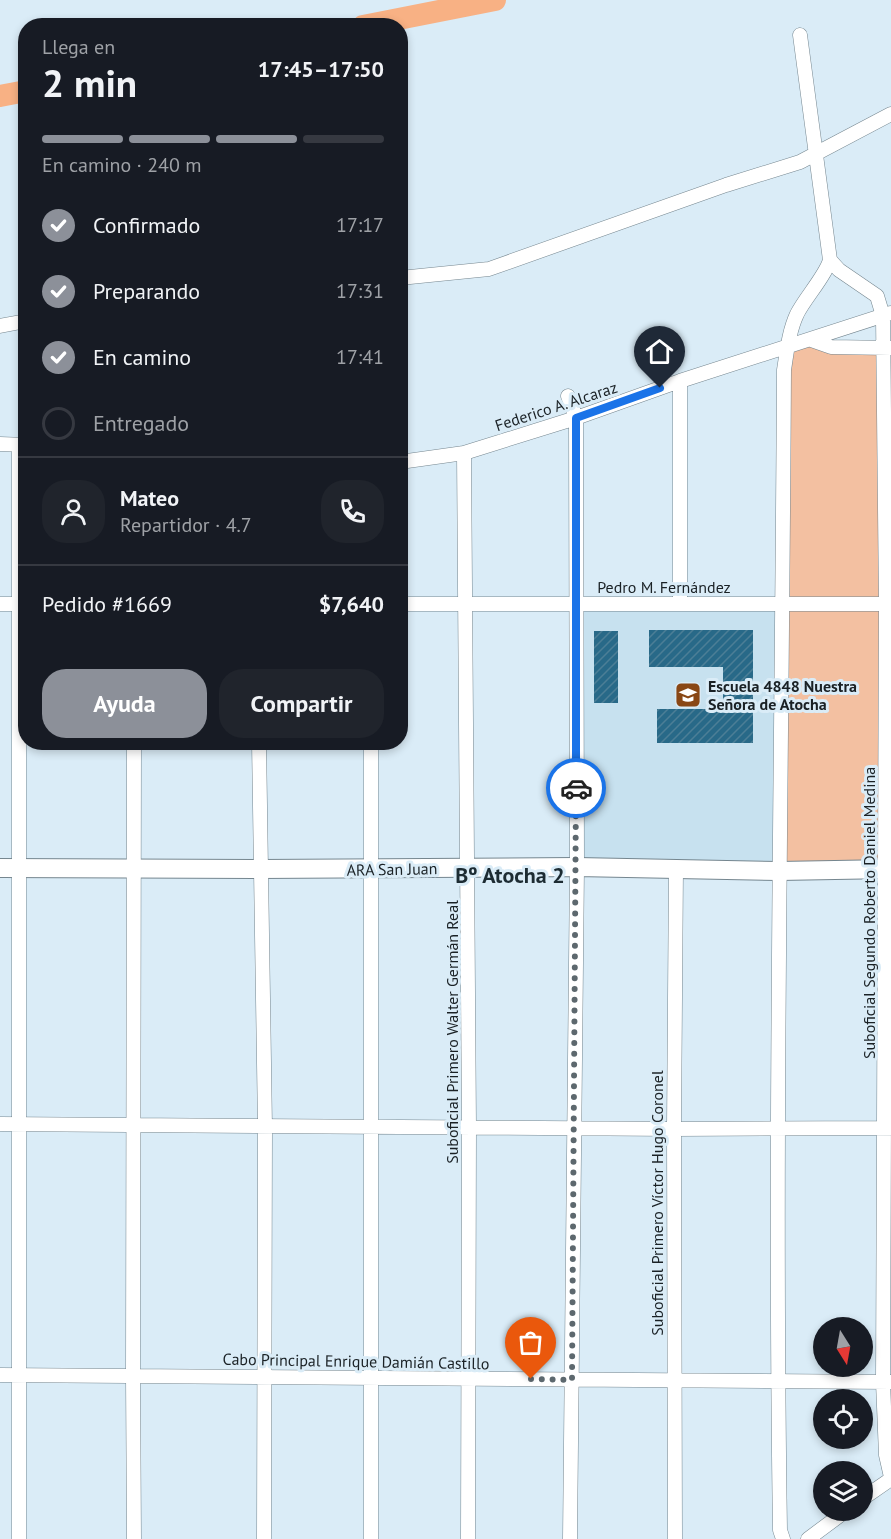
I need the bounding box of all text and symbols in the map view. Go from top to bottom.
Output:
text: Llega en [42,34,115,60]
text: 17:45–17:50 [258,55,384,83]
text: 2 min [42,57,137,108]
text: En camino · 240 m [42,152,202,178]
icon: check [42,209,75,242]
text: Confirmado [93,211,200,239]
text: 17:17 [336,212,384,238]
icon: check [42,275,75,308]
text: Preparando [93,277,200,305]
text: 17:31 [336,278,384,304]
pin [634,326,685,388]
icon: home [643,335,676,368]
icon: check [42,341,75,374]
text: En camino [93,343,191,371]
text: 17:41 [336,344,384,370]
street label: Federico A. Alcaraz [492,377,620,435]
text: Entregado [93,409,189,437]
button: person [42,480,105,543]
button: phone [321,480,384,543]
text: Mateo [120,484,179,512]
text: Repartidor · 4.7 [120,512,252,538]
street label: Pedro M. Fernández [597,577,731,597]
text: Pedido #1669 [42,590,172,618]
text: $7,640 [319,590,384,618]
button: Ayuda [42,669,207,738]
button: Compartir [219,669,384,738]
place label: Escuela 4848 Nuestra Señora de Atocha [708,676,857,714]
school or university icon: Escuela 4848 Nuestra Señora de Atocha [673,680,703,710]
courier [546,758,606,818]
street label: Suboficial Segundo Roberto Daniel Medina [859,767,879,1059]
icon: car [560,772,593,805]
street label: ARA San Juan [346,858,438,880]
district label: Bº Atocha 2 [455,861,565,889]
street label: Suboficial Primero Walter Germán Real [442,900,462,1164]
street label: Suboficial Primero Víctor Hugo Coronel [647,1070,667,1336]
pin [505,1317,556,1379]
north arrow [813,1317,873,1377]
map controls [813,1317,873,1521]
icon: bag [514,1326,547,1359]
street label: Cabo Principal Enrique Damián Castillo [223,1349,489,1373]
button: locate [813,1389,873,1449]
button: layers [813,1461,873,1521]

